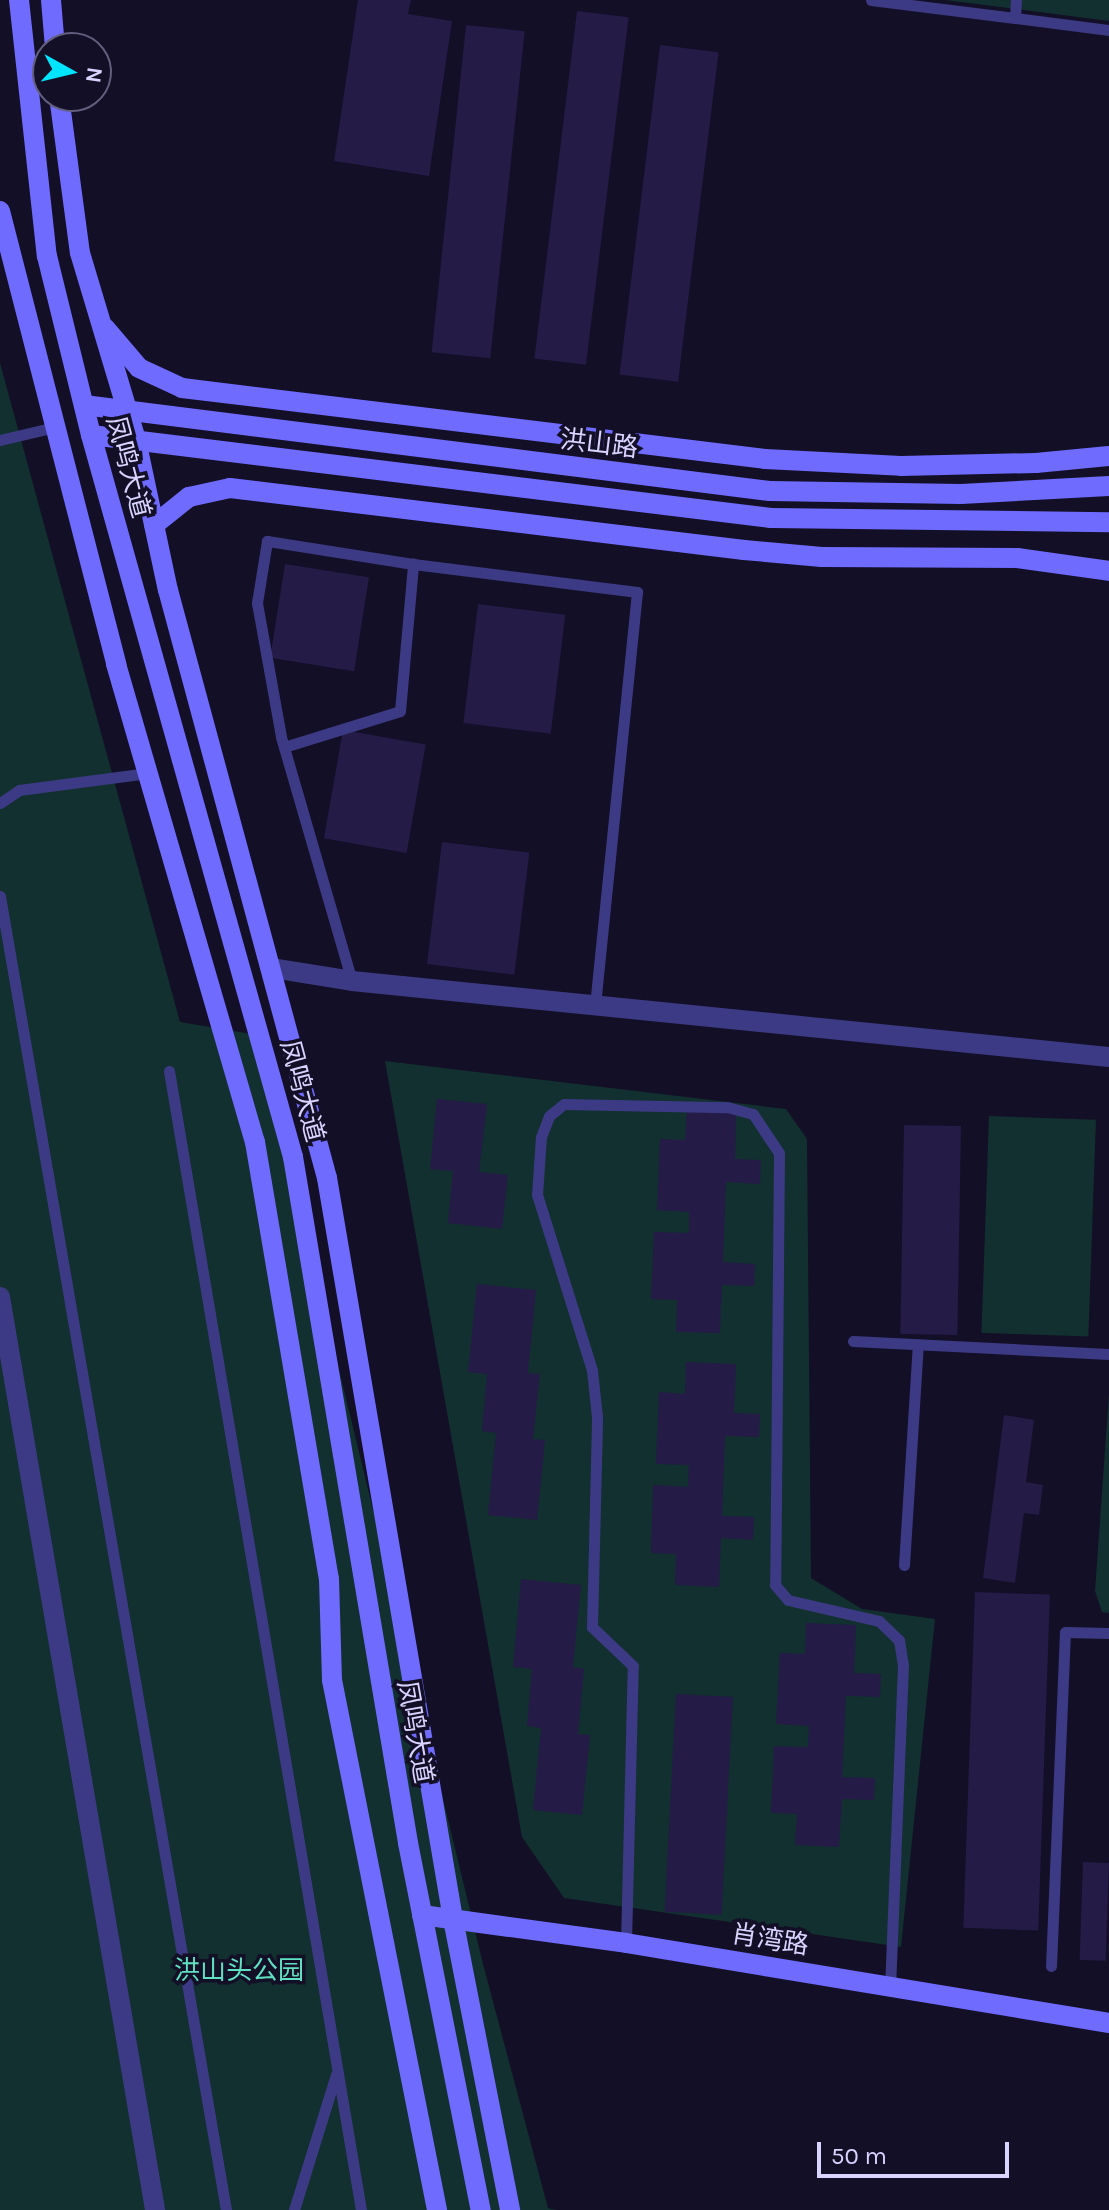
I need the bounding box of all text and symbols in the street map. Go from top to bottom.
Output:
north arrow [32,32,112,112]
text: N [80,65,108,85]
street label: 凤鸣大道 [99,413,157,521]
street label: 洪山路 [558,424,640,464]
street label: 凤鸣大道 [273,1037,331,1145]
street label: 凤鸣大道 [391,1678,439,1786]
street label: 肖湾路 [729,1918,811,1962]
park label: 洪山头公园 [174,1955,304,1987]
scale bar [821,2126,1013,2176]
text: 50 m [831,2142,887,2170]

